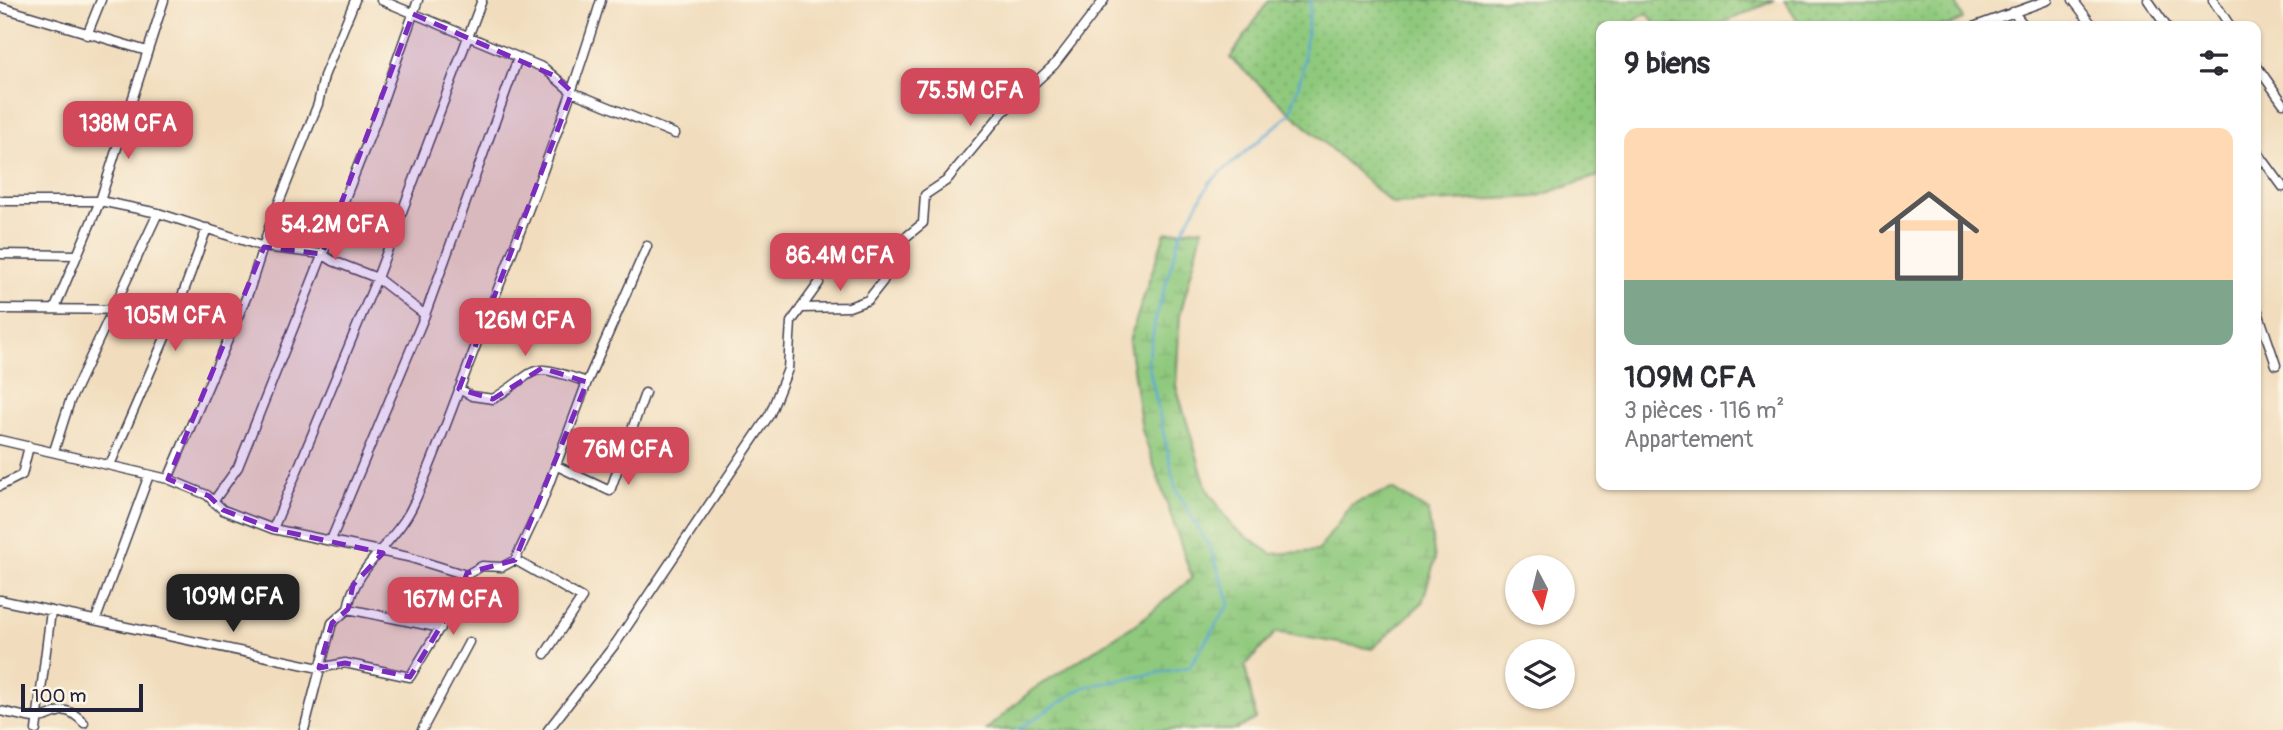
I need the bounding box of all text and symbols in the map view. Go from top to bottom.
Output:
icon: filters [2195,44,2233,82]
text: 9 biens [1624,45,1710,82]
pin: 75.5M CFA [890,68,1050,128]
text: 75.5M CFA [917,76,1023,105]
pin: 138M CFA [56,102,200,161]
text: 138M CFA [79,109,177,138]
icon: home [1866,173,1992,299]
pin: 54.2M CFA [255,202,415,262]
text: 54.2M CFA [281,210,389,239]
pin: 86.4M CFA [760,233,920,293]
text: 86.4M CFA [786,241,894,270]
pin: 105M CFA [103,294,247,353]
pin: 126M CFA [453,298,597,358]
text: 105M CFA [124,301,226,330]
text: 126M CFA [475,306,575,335]
text: 109M CFA [1624,359,1756,396]
text: 3 pièces · 116 m² [1624,396,1784,425]
text: Appartement [1624,425,1753,454]
pin: 76M CFA [563,428,693,487]
text: 76M CFA [583,435,673,464]
north arrow [1505,555,1575,625]
map controls [1505,555,1575,709]
pin: 109M CFA [161,574,305,634]
pin: 167M CFA [381,578,525,637]
text: 109M CFA [182,582,284,611]
text: 167M CFA [404,585,502,614]
button: layers [1505,639,1575,709]
scale bar [21,681,144,713]
text: 100 m [32,684,86,708]

